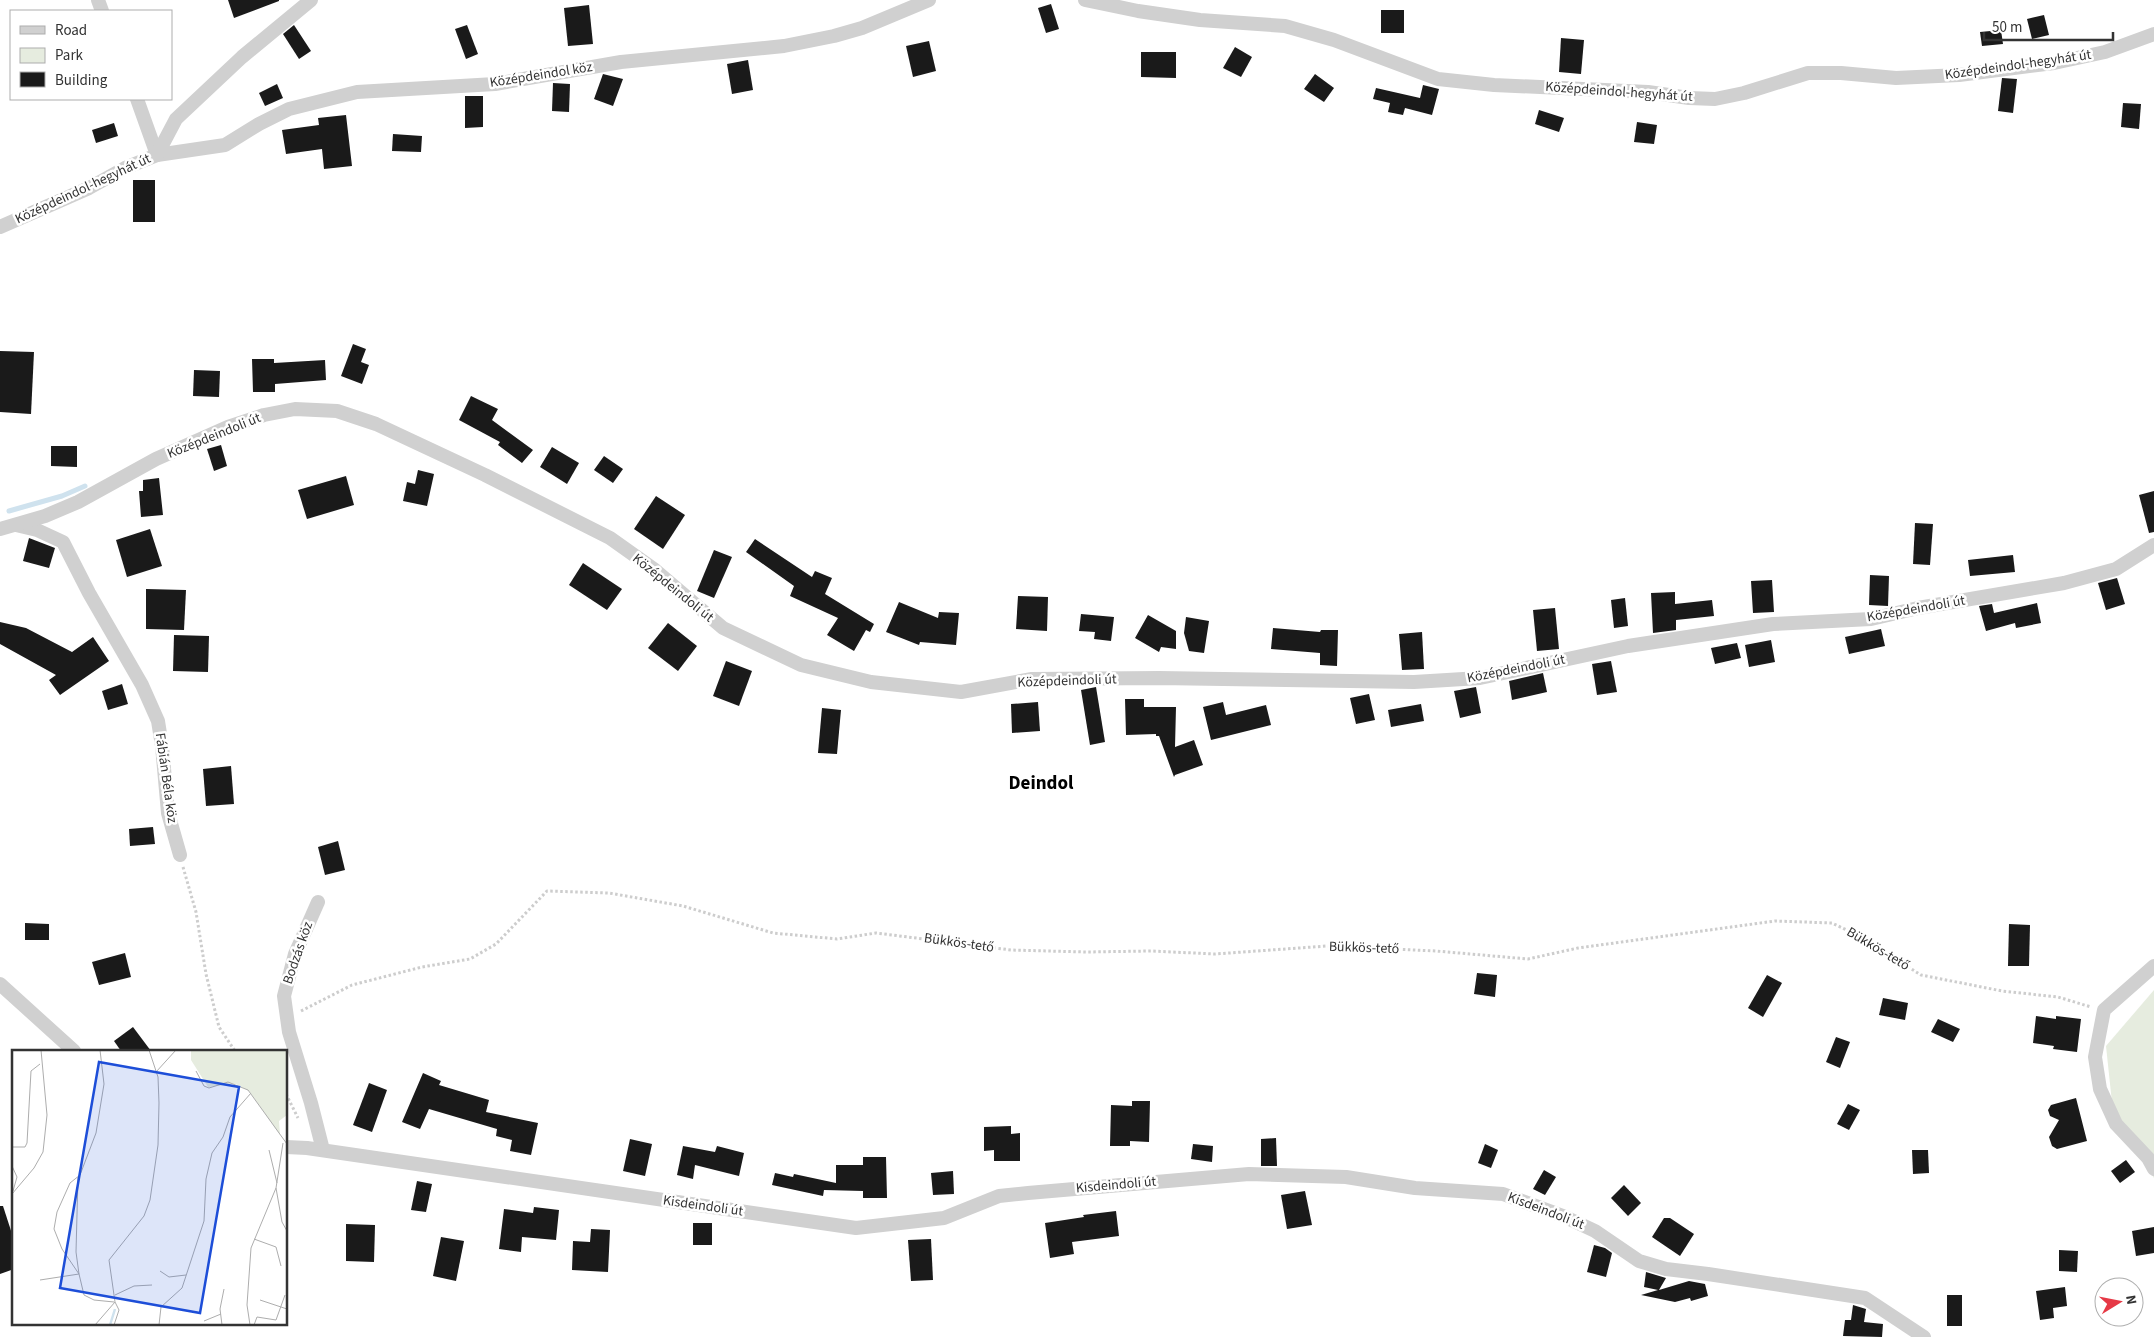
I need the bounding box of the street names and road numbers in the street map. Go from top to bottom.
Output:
street label: Középdeindol-hegyhát út [1943,45,2093,85]
street label: Középdeindol köz [488,57,594,93]
street label: Középdeindol-hegyhát út [1545,77,1694,107]
street label: Középdeindol-hegyhát út [12,149,154,229]
street label: Középdeindoli út [164,408,264,464]
street label: Középdeindoli út [628,549,718,627]
street label: Középdeindoli út [1865,590,1967,627]
street label: Középdeindoli út [1465,650,1567,688]
street label: Középdeindoli út [1017,669,1117,693]
street label: Fábián Béla köz [150,732,182,824]
street label: Bodzás köz [278,919,318,987]
street label: Bükkös-tető [1843,922,1913,976]
street label: Bükkös-tető [923,928,995,958]
street label: Bükkös-tető [1328,937,1400,959]
street label: Kisdeindoli út [1075,1171,1157,1198]
street label: Kisdeindoli út [1505,1187,1588,1235]
street label: Kisdeindoli út [662,1190,745,1222]

